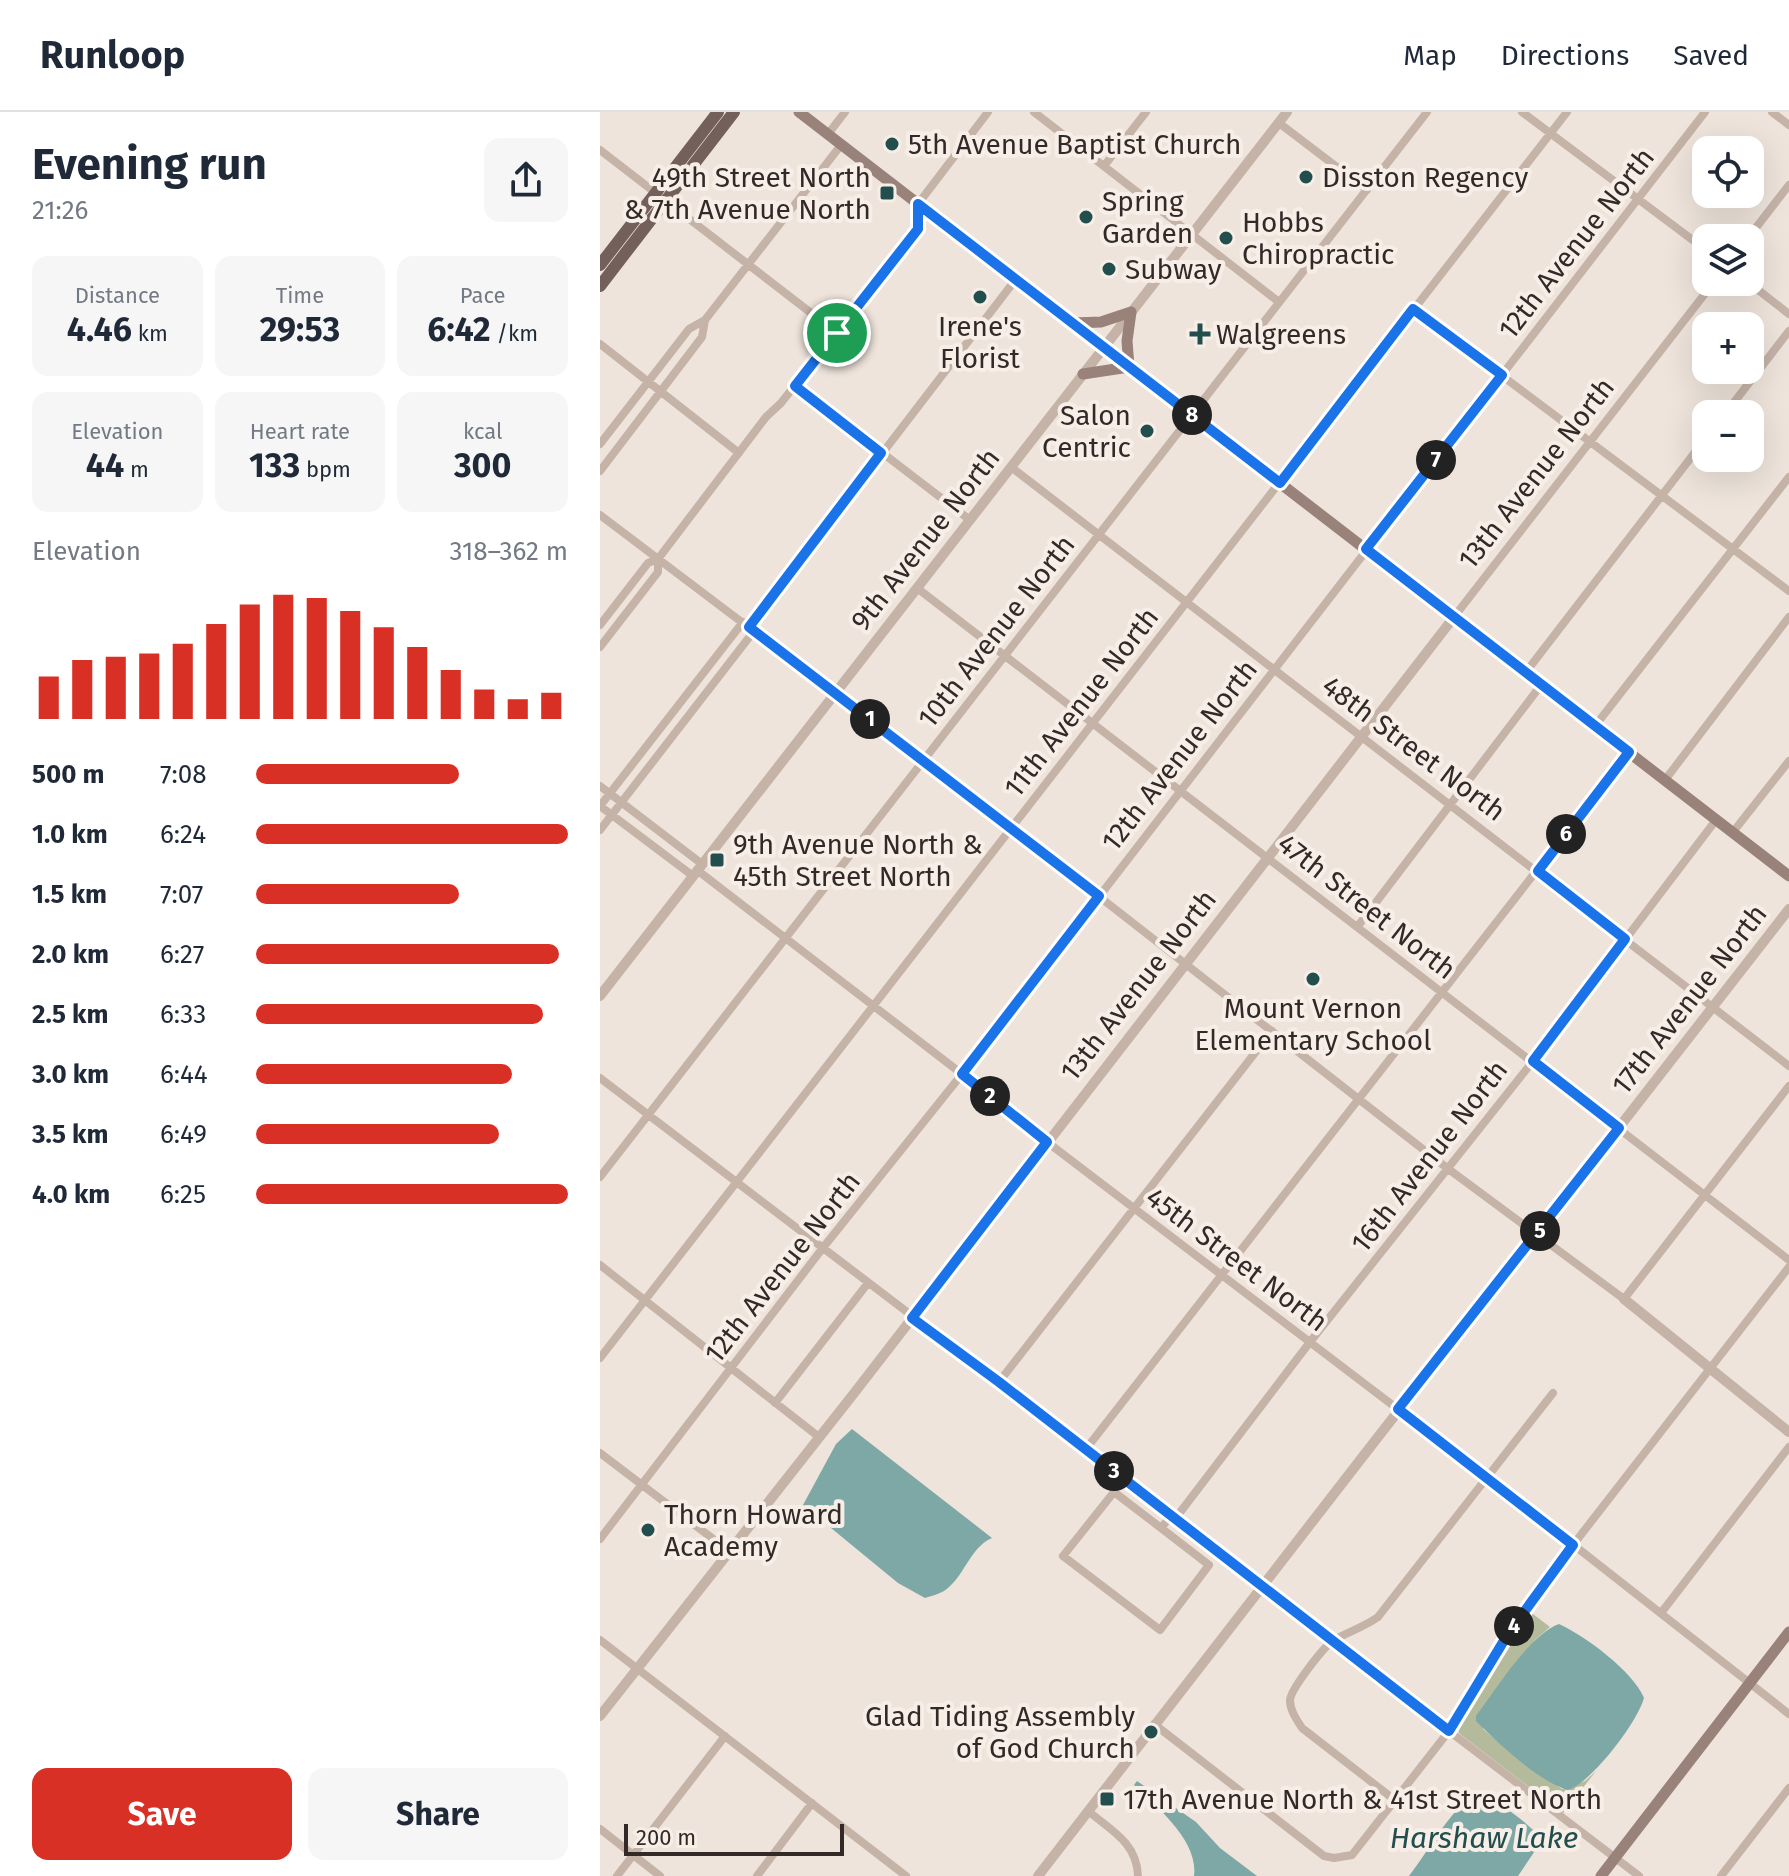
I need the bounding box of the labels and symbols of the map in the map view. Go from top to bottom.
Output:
place label: 5th Avenue Baptist Church [908,128,1241,161]
marker: 5th Avenue Baptist Church [883,135,901,153]
street label: 12th Avenue North [1492,141,1661,345]
place label: 49th Street North & 7th Avenue North [624,161,871,226]
place label: Disston Regency [1322,161,1529,194]
marker: Disston Regency [1297,168,1315,186]
marker: 49th Street North & 7th Avenue North [878,184,896,202]
place label: Spring Garden [1102,185,1193,250]
place label: Hobbs Chiropractic [1242,206,1395,271]
marker: Spring Garden [1077,208,1095,226]
marker: Hobbs Chiropractic [1217,229,1235,247]
place label: Subway [1125,253,1222,286]
marker: Subway [1100,260,1118,278]
marker: Irene's Florist [971,288,989,306]
pin [803,299,871,367]
place label: Irene's Florist [938,310,1022,375]
place label: Walgreens [1216,318,1346,351]
marker: Walgreens [1191,325,1209,343]
street label: 13th Avenue North [1452,371,1621,575]
pin: 8 [1172,395,1212,435]
place label: Salon Centric [1042,399,1131,464]
marker: Salon Centric [1138,422,1156,440]
pin: 7 [1416,440,1456,480]
street label: 9th Avenue North [844,442,1007,637]
street label: 10th Avenue North [911,529,1082,734]
street label: 11th Avenue North [997,601,1165,803]
street label: 12th Avenue North [1095,653,1264,857]
street label: 48th Street North [1316,669,1512,828]
pin: 1 [850,699,890,739]
pin: 6 [1546,814,1586,854]
street label: 47th Street North [1271,827,1462,986]
place label: 9th Avenue North & 45th Street North [733,828,983,893]
marker: 9th Avenue North & 45th Street North [708,851,726,869]
street label: 13th Avenue North [1054,883,1223,1087]
street label: 17th Avenue North [1605,898,1774,1101]
marker: Mount Vernon Elementary School [1304,970,1322,988]
place label: Mount Vernon Elementary School [1195,992,1431,1057]
street label: 16th Avenue North [1344,1054,1514,1259]
pin: 2 [970,1076,1010,1116]
street label: 12th Avenue North [698,1165,867,1369]
street label: 45th Street North [1139,1180,1334,1338]
pin: 5 [1520,1211,1560,1251]
pin: 3 [1094,1451,1134,1491]
place label: Thorn Howard Academy [664,1498,843,1563]
marker: Thorn Howard Academy [639,1521,657,1539]
pin: 4 [1494,1606,1534,1646]
place label: Glad Tiding Assembly of God Church [865,1700,1135,1765]
marker: Glad Tiding Assembly of God Church [1142,1723,1160,1741]
place label: 17th Avenue North & 41st Street North [1123,1783,1602,1816]
marker: 17th Avenue North & 41st Street North [1098,1790,1116,1808]
scale bar [624,1820,844,1856]
water label: Harshaw Lake [1390,1820,1578,1856]

